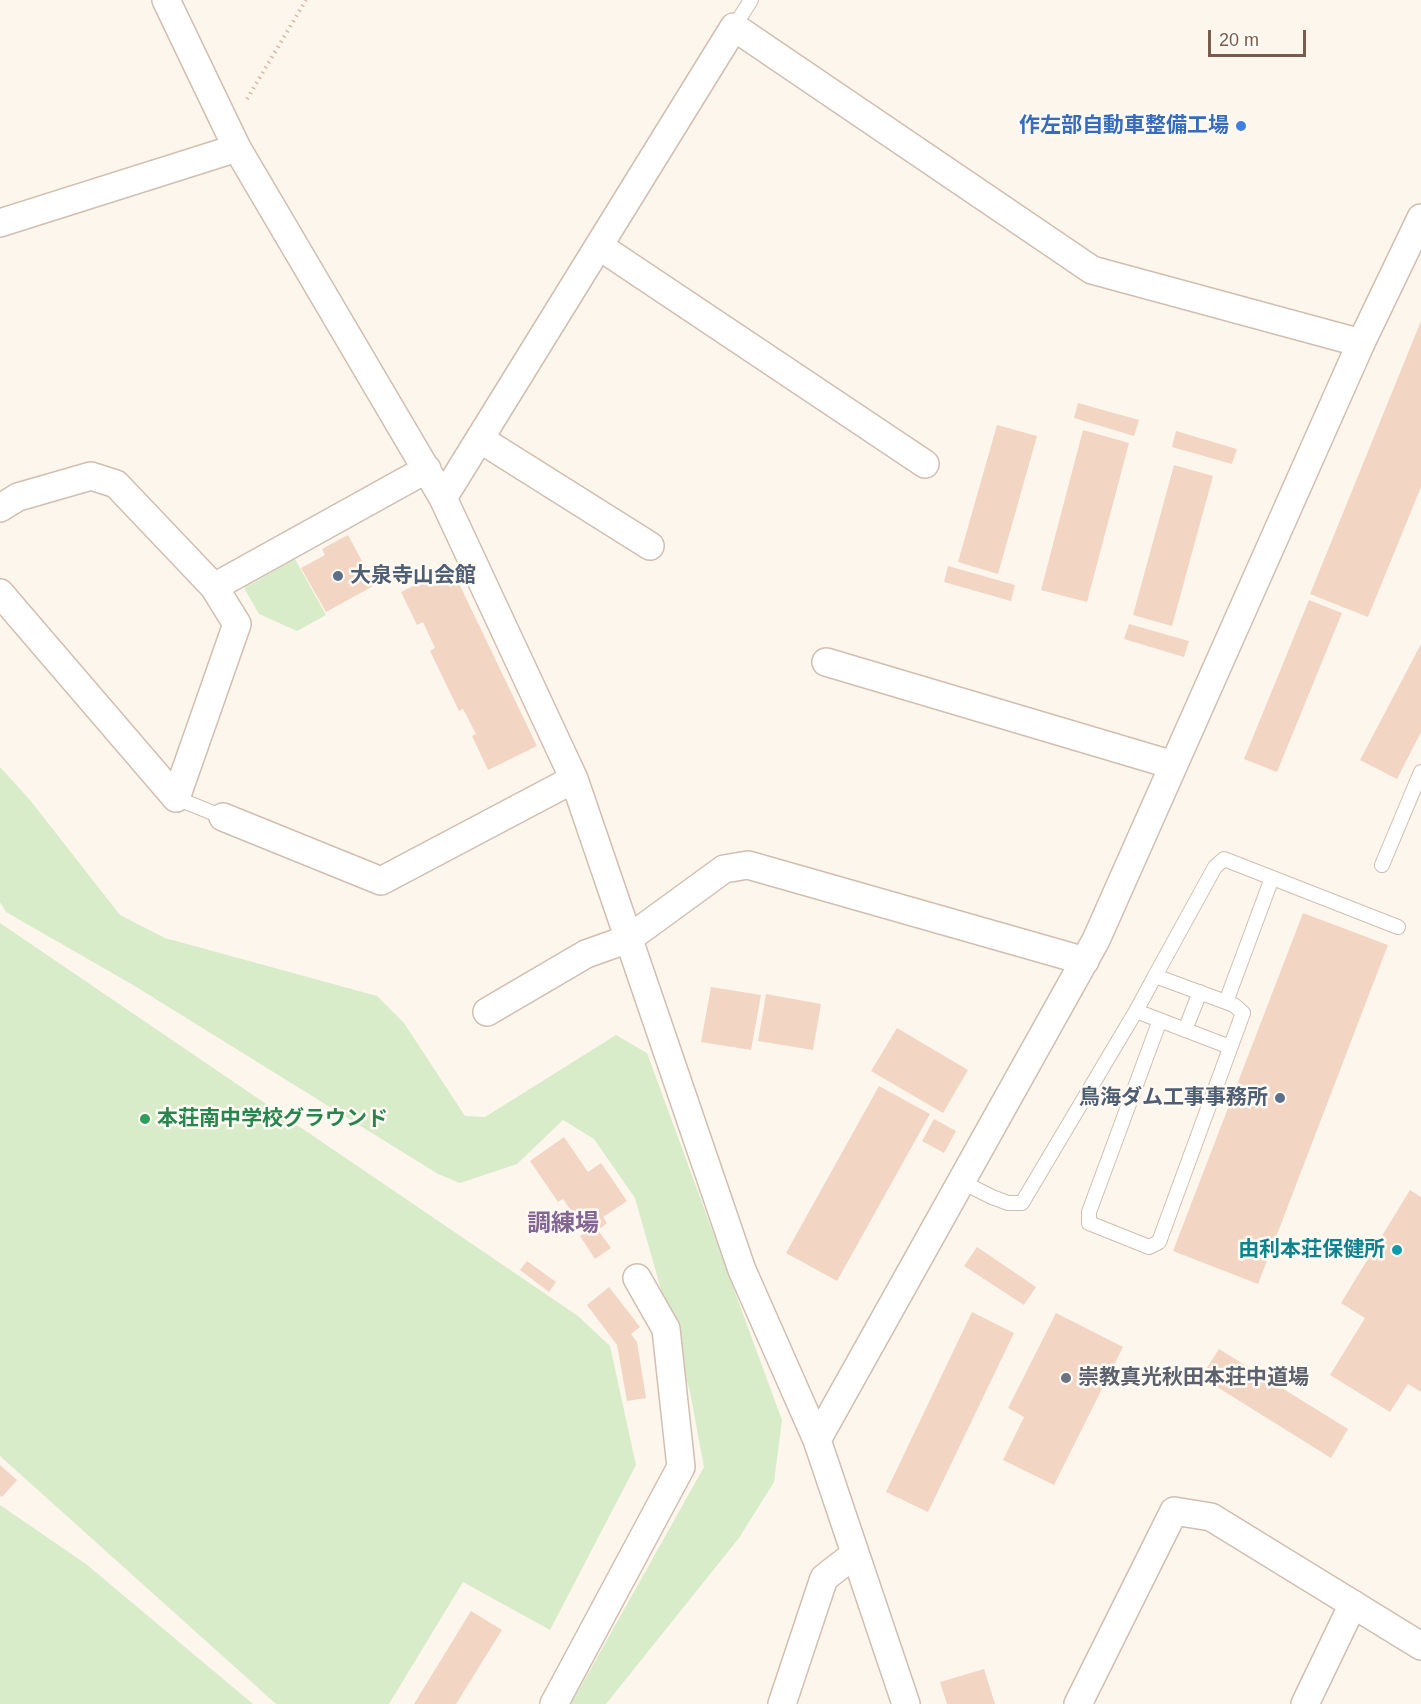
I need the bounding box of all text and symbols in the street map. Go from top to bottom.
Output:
scale bar [1211,18,1308,56]
text: 20 m [1219,30,1259,50]
place label: 作左部自動車整備工場 [1019,113,1229,139]
marker: 作左部自動車整備工場 [1234,119,1248,133]
place label: 大泉寺山会館 [350,563,476,589]
marker: 大泉寺山会館 [331,569,345,583]
place label: 鳥海ダム工事事務所 [1079,1085,1268,1111]
marker: 鳥海ダム工事事務所 [1273,1091,1287,1105]
place label: 本荘南中学校グラウンド [157,1106,388,1132]
marker: 本荘南中学校グラウンド [138,1112,152,1126]
district label: 調練場 [527,1210,599,1238]
place label: 由利本荘保健所 [1238,1237,1385,1263]
marker: 由利本荘保健所 [1390,1243,1404,1257]
place label: 崇教真光秋田本荘中道場 [1078,1365,1309,1391]
marker: 崇教真光秋田本荘中道場 [1059,1371,1073,1385]

